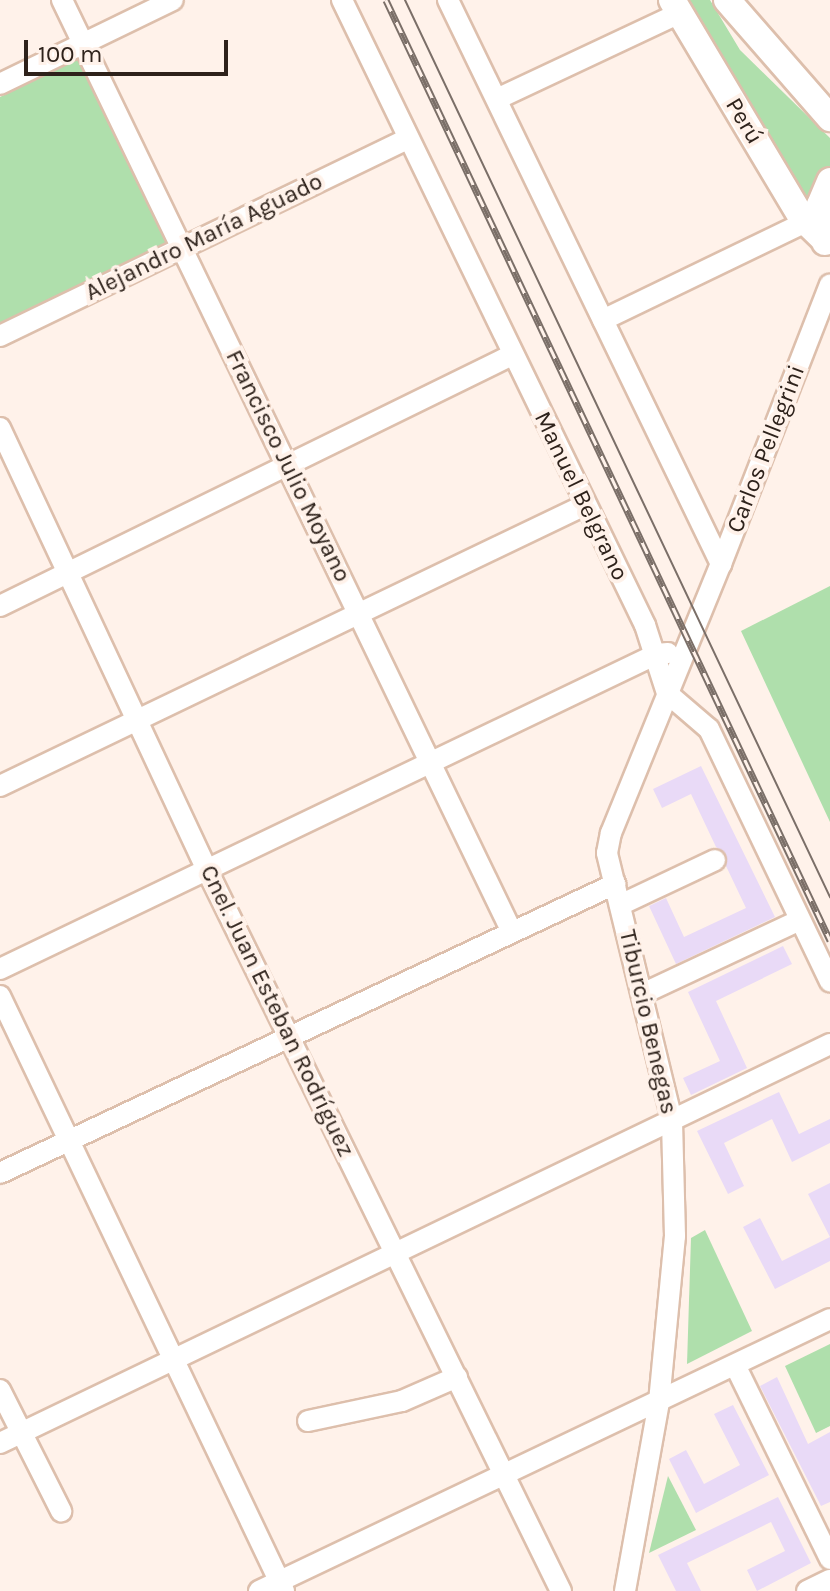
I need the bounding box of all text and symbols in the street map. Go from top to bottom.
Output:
scale bar [28,24,232,74]
text: 100 m [38,40,103,68]
street label: Perú [719,93,769,149]
street label: Alejandro María Aguado [81,167,327,307]
street label: Francisco Julio Moyano [219,345,357,587]
street label: Carlos Pellegrini [721,361,811,537]
street label: Manuel Belgrano [528,407,634,585]
street label: Cnel. Juan Esteban Rodríguez [194,861,360,1161]
street label: Tiburcio Benegas [613,927,683,1117]

